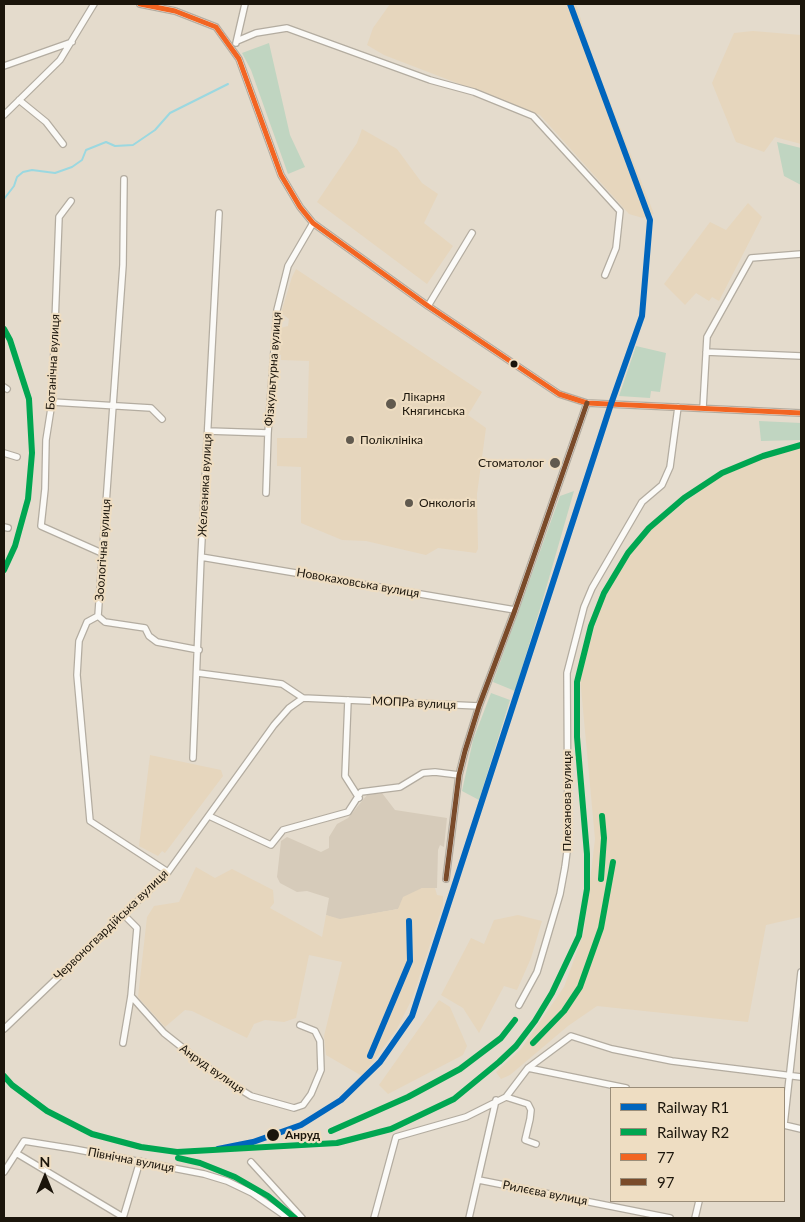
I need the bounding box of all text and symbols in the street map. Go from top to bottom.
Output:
street label: Фізкультурна вулиця [262,311,284,427]
street label: Ботанічна вулиця [43,314,63,410]
unlabelled marker [509,359,519,369]
place label: Лікарня Княгинська [402,390,465,418]
marker: Лікарня Княгинська [384,397,398,411]
street label: Железняка вулиця [195,433,215,537]
place label: Поліклініка [360,433,423,447]
marker: Поліклініка [344,434,356,446]
place label: Стоматолог [478,456,544,470]
marker: Стоматолог [548,456,562,470]
place label: Онкологія [419,496,475,510]
marker: Онкологія [403,497,415,509]
street label: Зоологічна вулиця [92,498,114,602]
street label: Новокаховська вулиця [295,565,421,601]
street label: МОПРа вулиця [372,694,456,712]
street label: Плеханова вулиця [560,750,574,852]
street label: Червоногвардійська вулиця [51,867,171,983]
street label: Анруд вулиця [177,1041,247,1097]
legend [610,1087,785,1202]
text: Railway R1 [657,1098,729,1116]
text: Railway R2 [657,1123,729,1141]
marker: Анруд [265,1127,281,1143]
place label: Анруд [285,1128,320,1142]
street label: Північна вулиця [87,1145,175,1175]
text: 77 [657,1148,674,1166]
north arrow [20,1152,70,1202]
text: N [40,1153,50,1170]
text: 97 [657,1173,674,1191]
street label: Рилєєва вулиця [501,1178,589,1208]

